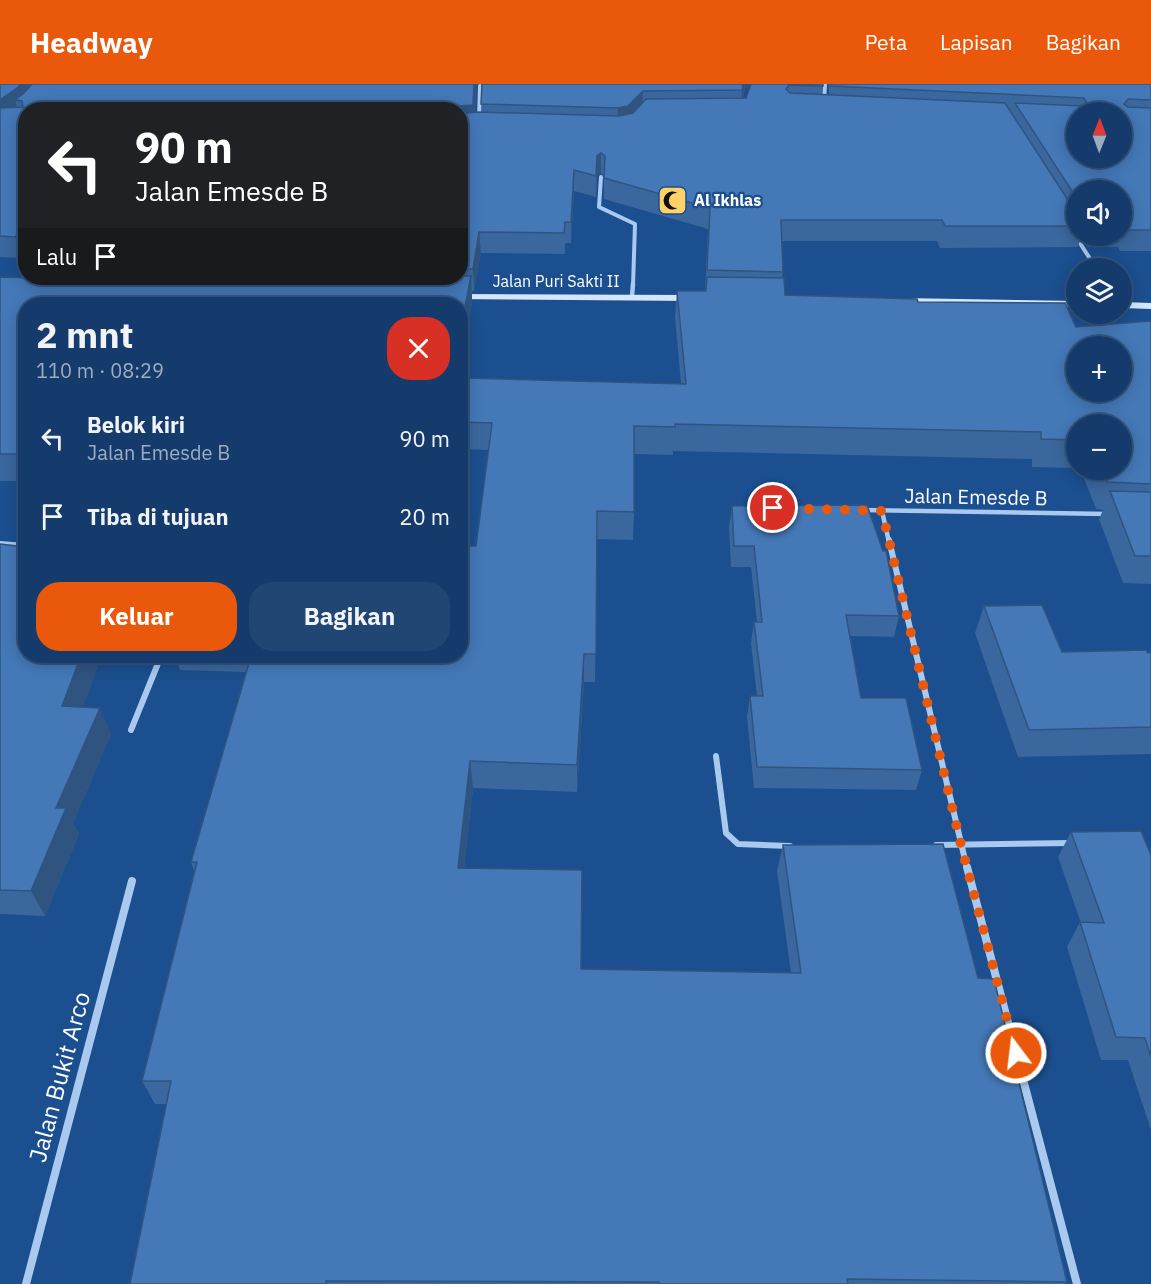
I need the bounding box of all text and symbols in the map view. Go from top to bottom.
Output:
text: Headway [30,24,153,61]
text: Peta [865,28,907,56]
text: Lapisan [940,28,1013,56]
text: Bagikan [1046,28,1121,56]
north arrow [1066,102,1132,168]
map controls [1066,102,1132,480]
text: 90 m [135,120,233,175]
icon: left [36,126,114,204]
text: Jalan Emesde B [135,173,328,208]
button: sound [1066,180,1132,246]
mosque icon: Al Ikhlas [657,184,689,216]
place label: Al Ikhlas [694,190,761,210]
icon: arrive [89,240,122,273]
text: Lalu [36,242,77,271]
button: layers [1066,258,1132,324]
street label: Jalan Puri Sakti II [492,271,620,291]
text: 2 mnt [36,311,134,358]
button: close [387,317,450,380]
button: + [1066,336,1132,402]
text: 110 m · 08:29 [36,357,164,384]
text: Belok kiri [87,410,185,439]
button: − [1066,414,1132,480]
icon: left [36,422,69,455]
text: 90 m [399,424,450,453]
text: Jalan Emesde B [87,439,230,466]
pin [747,482,798,533]
street label: Jalan Emesde B [904,482,1048,511]
icon: arrive [756,491,789,524]
icon: arrive [36,500,69,533]
text: Tiba di tujuan [87,502,229,531]
text: 20 m [399,502,450,531]
button: Keluar [36,582,237,651]
button: Bagikan [249,582,450,651]
street label: Jalan Bukit Arco [21,988,97,1165]
position arrow [984,1021,1048,1085]

